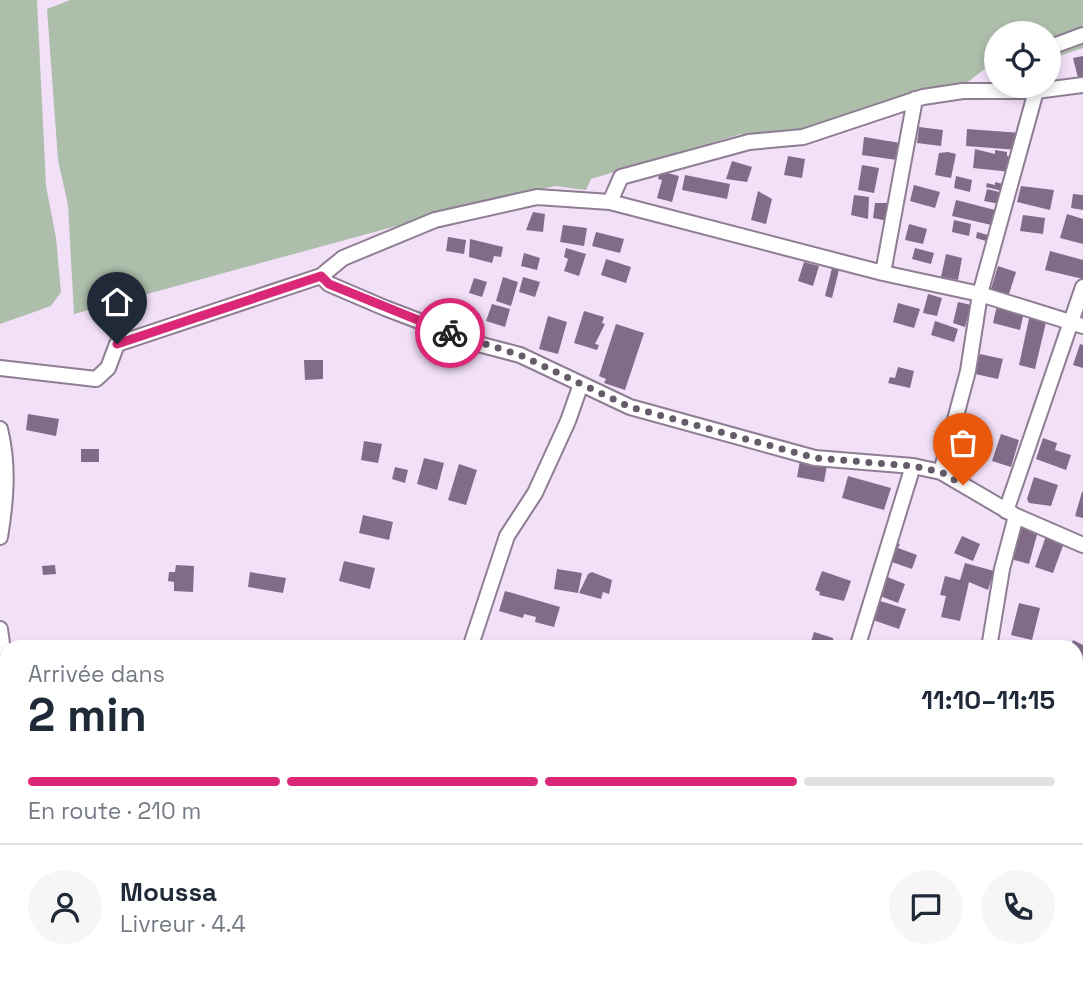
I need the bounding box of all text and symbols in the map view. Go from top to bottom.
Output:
map controls [984,21,1061,98]
button: locate [984,21,1061,98]
pin [87,272,147,344]
icon: home [98,283,136,321]
courier [415,298,485,368]
icon: bike [431,314,469,352]
pin [933,413,993,485]
icon: bag [944,424,982,462]
text: Arrivée dans [28,659,165,689]
text: 11:10–11:15 [921,683,1055,717]
text: 2 min [28,686,147,744]
text: En route · 210 m [28,796,201,826]
button: person [28,870,102,944]
button: chat [889,870,963,944]
button: phone [981,870,1055,944]
text: Moussa [120,875,217,909]
text: Livreur · 4.4 [120,909,246,939]

